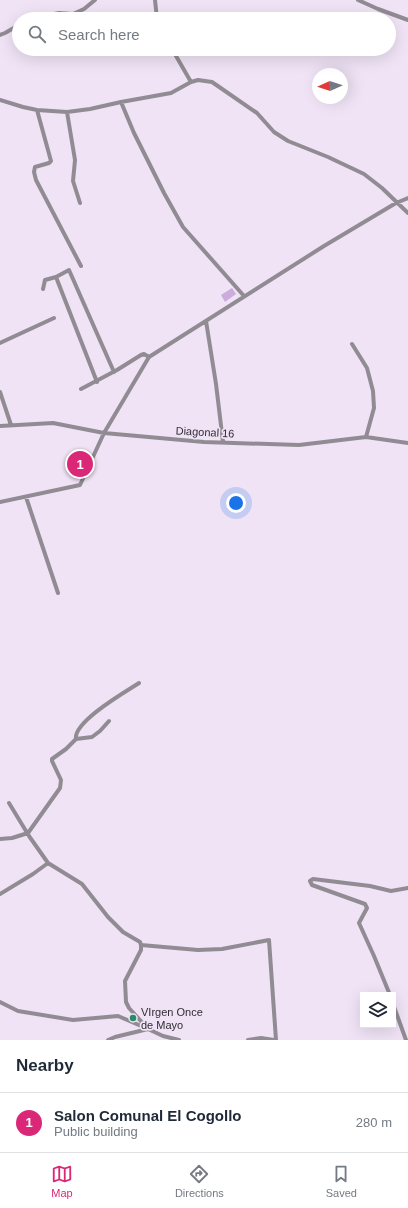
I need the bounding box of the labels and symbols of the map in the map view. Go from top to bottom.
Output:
north arrow [312,68,348,104]
street label: Diagonal 16 [175,424,235,440]
pin: 1 [67,449,93,479]
your location [226,493,246,513]
place label: VIrgen Once de Mayo [141,1006,203,1031]
marker: VIrgen Once de Mayo [128,1013,138,1023]

